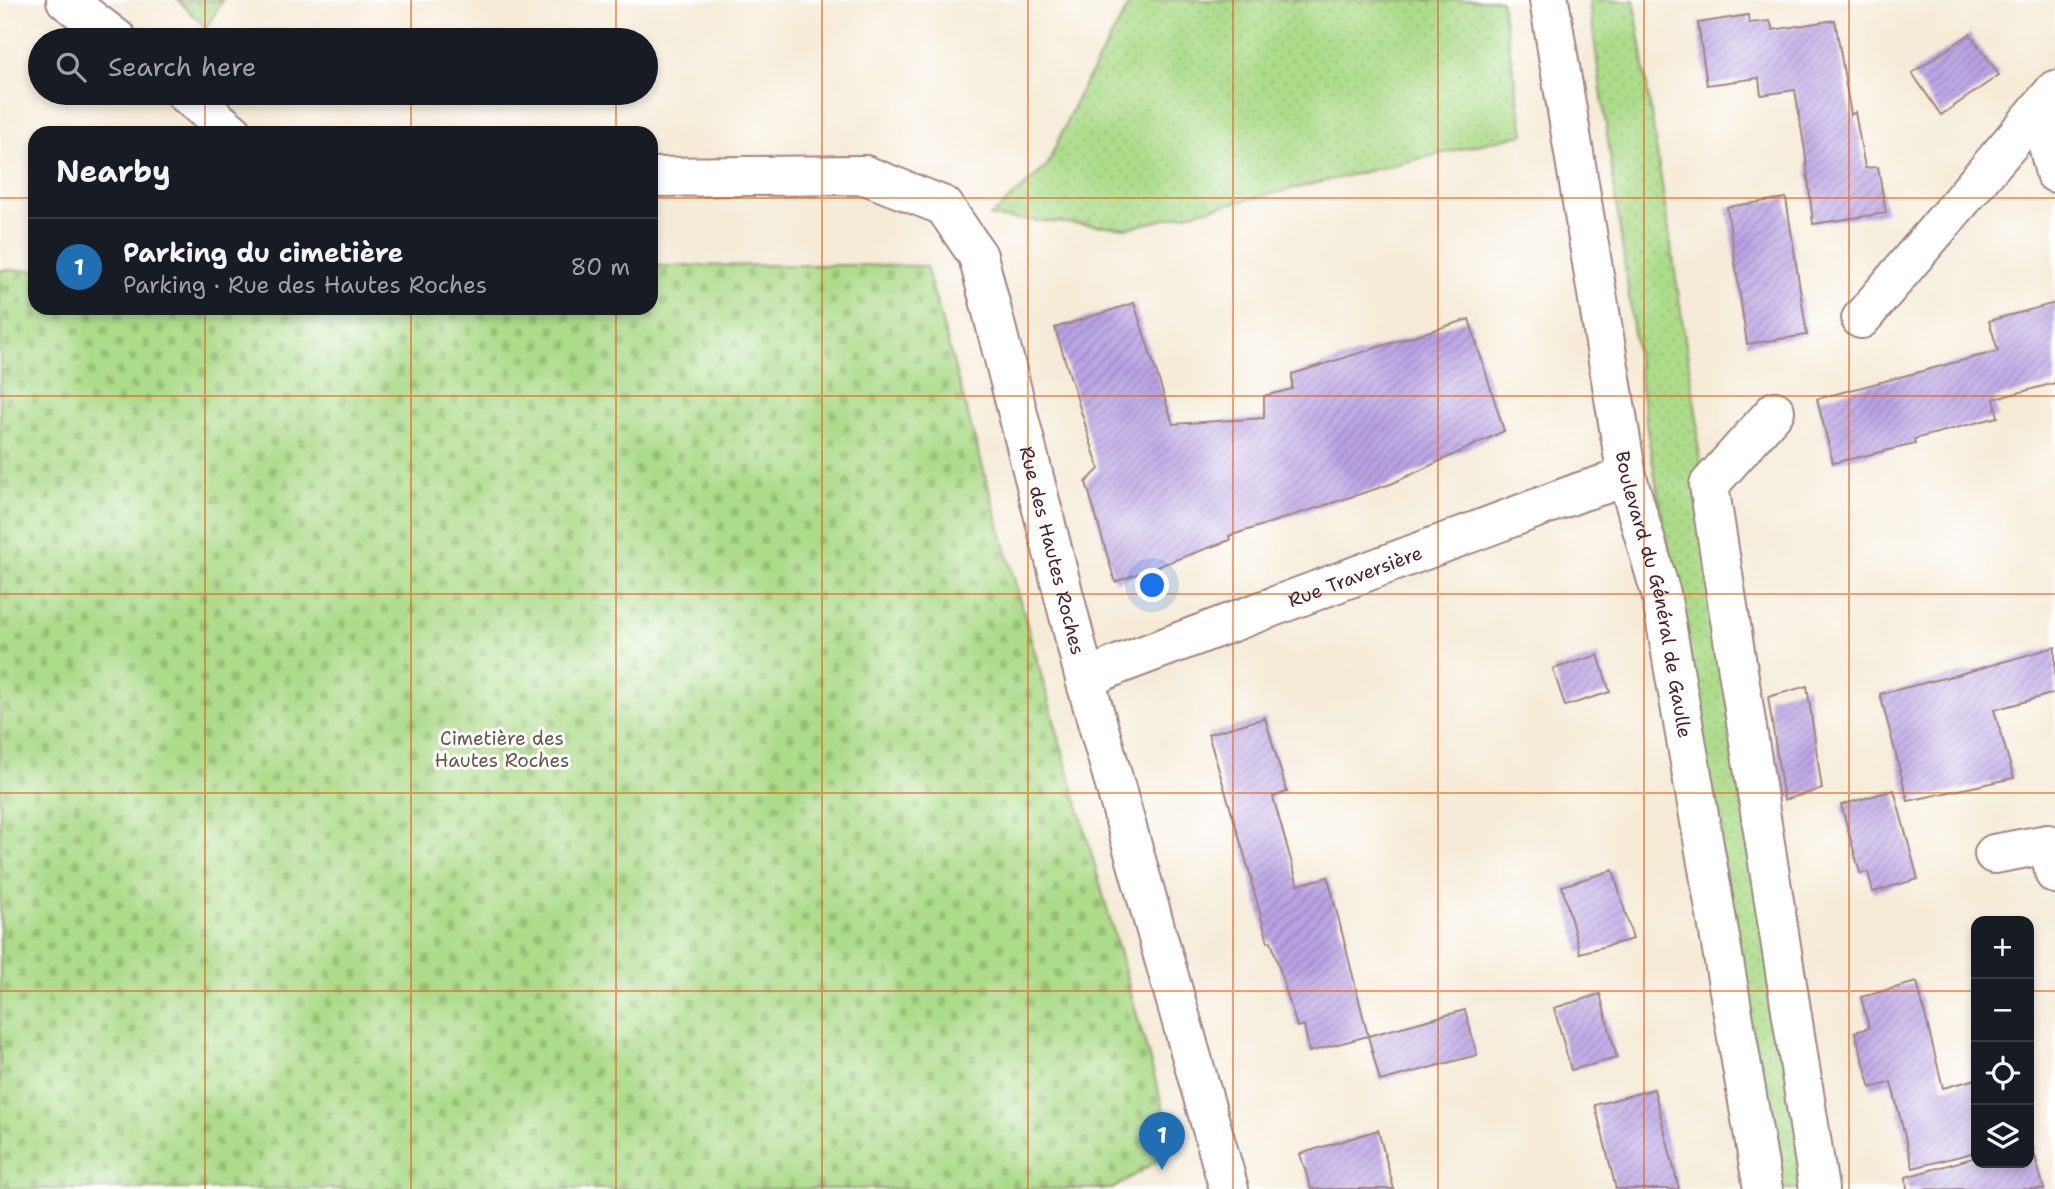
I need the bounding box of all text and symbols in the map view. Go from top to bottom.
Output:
search box [28,28,658,105]
icon: search [52,48,90,86]
text: Search here [108,49,257,84]
text: Nearby [56,151,171,192]
text: Parking du cimetière [123,235,403,270]
text: 1 [74,252,84,282]
text: 80 m [571,252,630,282]
text: Parking · Rue des Hautes Roches [123,270,487,300]
street label: Rue des Hautes Roches [1014,444,1091,657]
street label: Boulevard du Général de Gaulle [1610,449,1698,740]
street label: Rue Traversière [1284,540,1426,613]
your location [1135,568,1169,602]
park label: Cimetière des Hautes Roches [434,726,570,773]
map controls [1971,916,2034,1168]
button: + [1971,916,2034,979]
button: − [1971,979,2034,1042]
button: locate [1971,1042,2034,1105]
button: layers [1971,1105,2034,1168]
pin: 1 [1139,1112,1185,1170]

